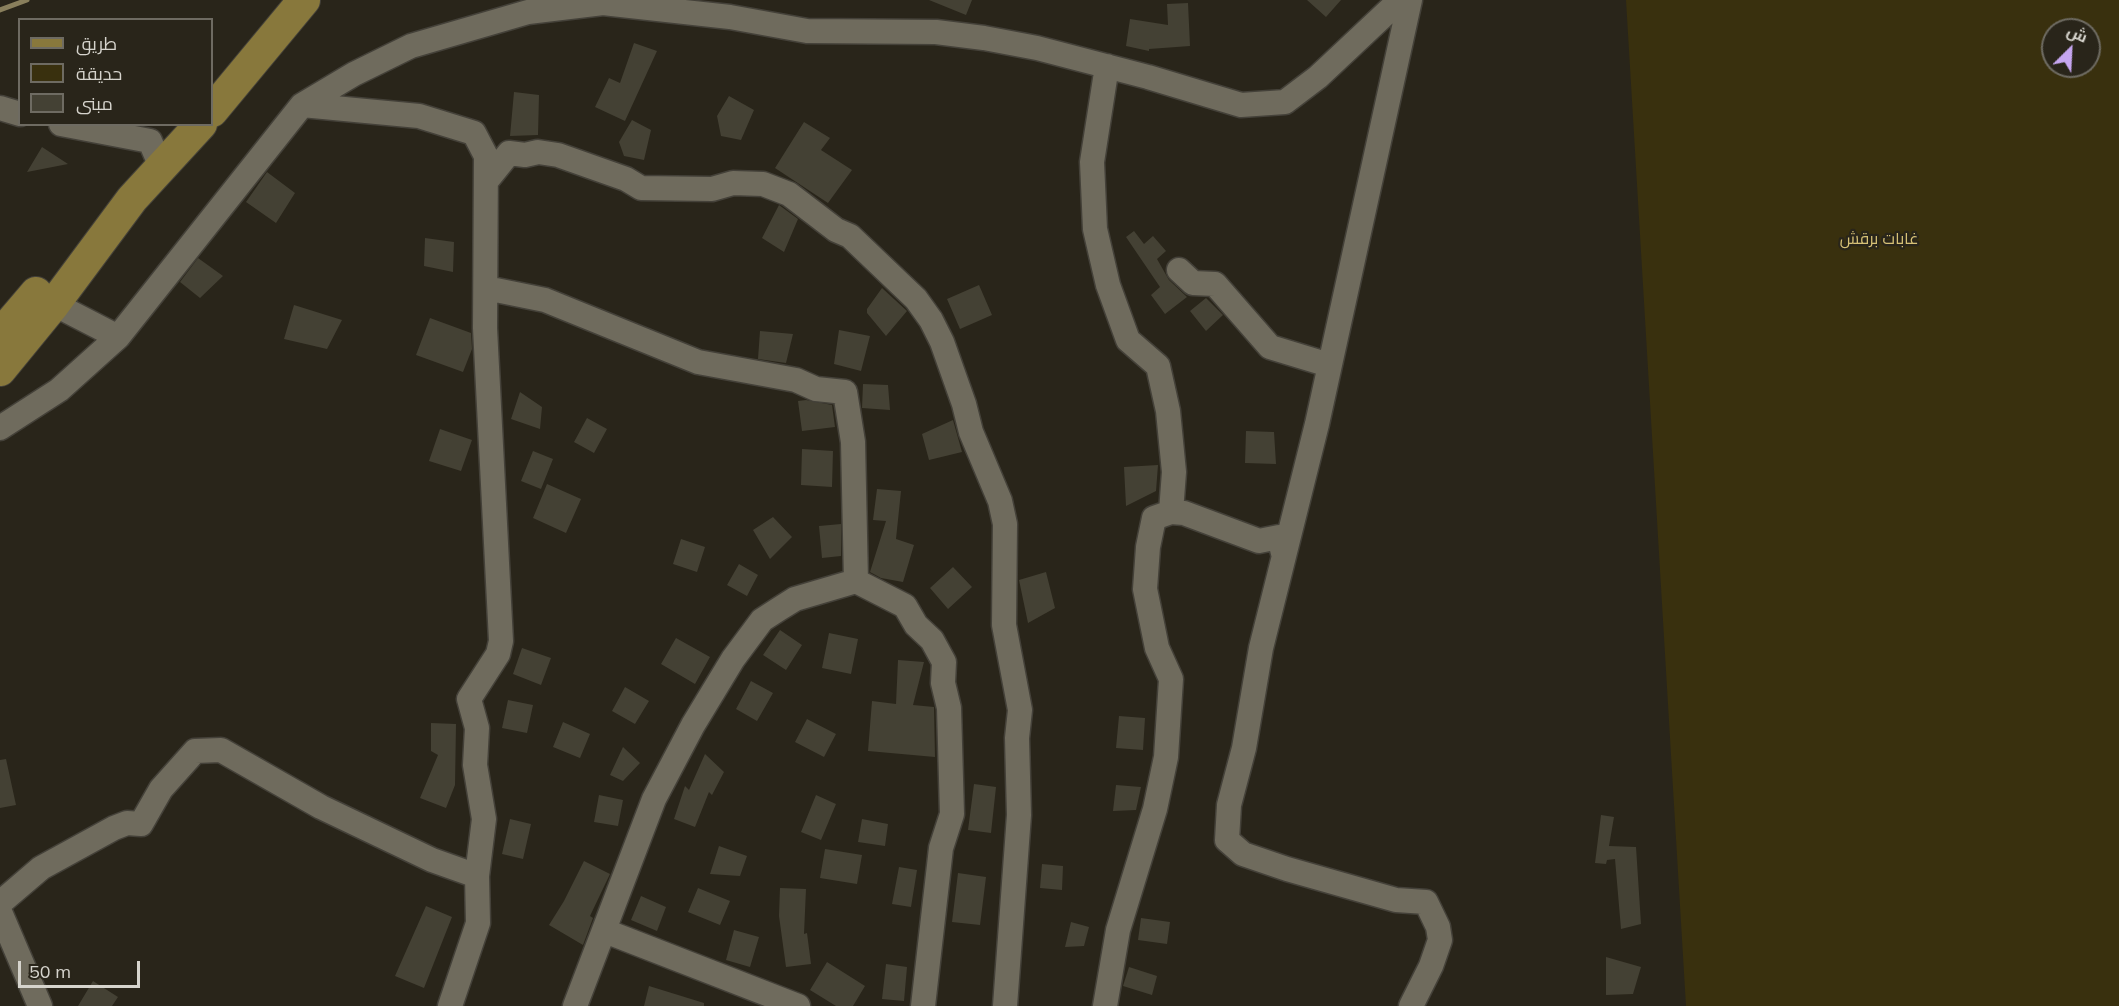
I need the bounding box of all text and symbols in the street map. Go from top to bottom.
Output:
legend [18,18,213,126]
north arrow [2041,18,2101,78]
text: ش [2064,20,2091,47]
text: طريق [76,32,117,55]
text: حديقة [76,62,122,85]
text: مبنى [76,92,113,115]
park label: غابات برقش [1840,229,1918,249]
scale bar [21,949,142,987]
text: 50 m [29,960,71,983]

